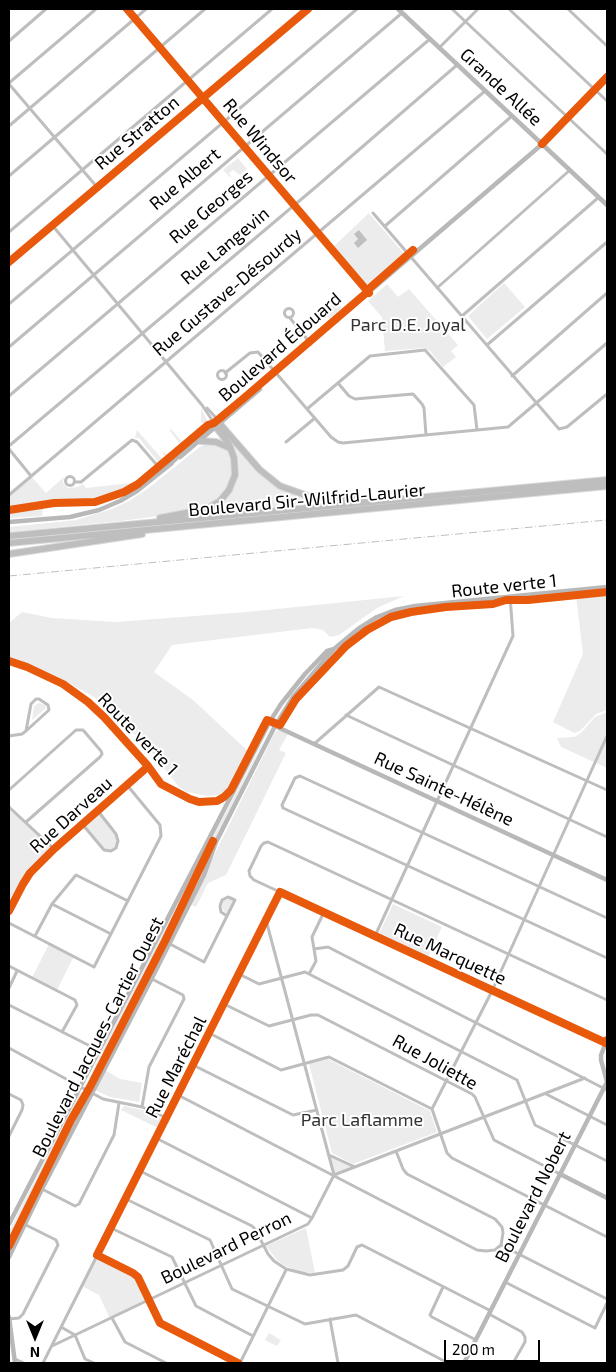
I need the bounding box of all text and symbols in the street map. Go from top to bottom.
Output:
street label: Grande Allée [456,44,546,130]
street label: Rue Stratton [90,91,184,175]
street label: Rue Windsor [218,94,302,188]
street label: Rue Albert [145,143,225,215]
street label: Rue Georges [165,166,257,248]
street label: Rue Langevin [176,203,274,289]
street label: Rue Gustave-Désourdy [148,223,306,361]
street label: Boulevard Édouard [214,288,346,406]
park label: Parc D.E. Joyal [350,314,466,336]
street label: Boulevard Sir-Wilfrid-Laurier [188,479,426,521]
street label: Route verte 1 [450,570,558,602]
street label: Route verte 1 [93,688,183,780]
street label: Rue Sainte-Hélène [371,747,517,831]
street label: Rue Darveau [25,772,117,858]
street label: Boulevard Jacques-Cartier Ouest [28,913,168,1161]
street label: Rue Marquette [390,919,510,989]
street label: Rue Maréchal [141,1012,211,1122]
street label: Rue Joliette [389,1030,481,1094]
park label: Parc Laflamme [301,1109,423,1131]
street label: Boulevard Nobert [491,1128,575,1266]
street label: Boulevard Perron [157,1207,295,1289]
north arrow [10,1312,60,1362]
scale bar [446,1330,542,1362]
text: 200 m [452,1340,495,1358]
text: N [30,1344,40,1361]

